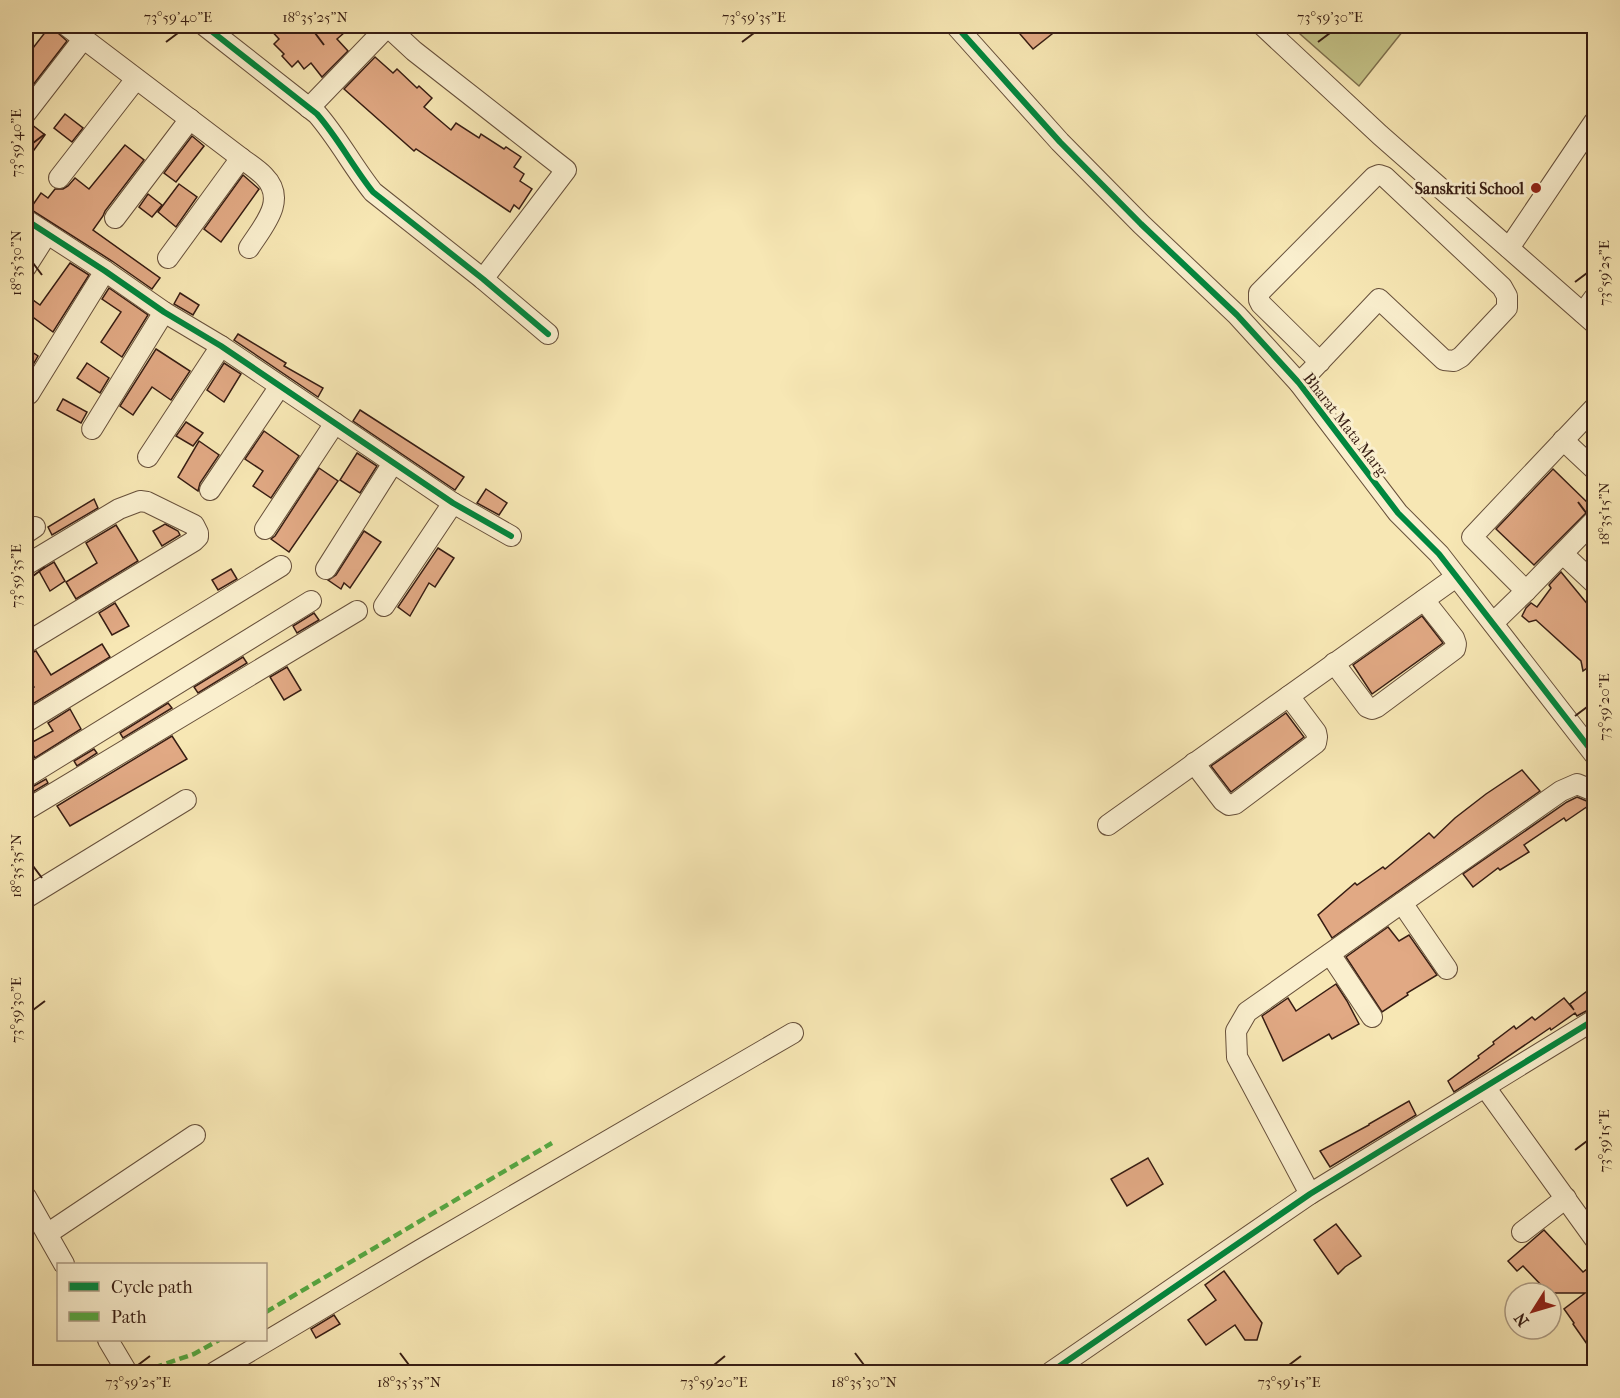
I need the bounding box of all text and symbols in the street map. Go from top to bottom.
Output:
text: 73°59'40"E [144,8,212,26]
text: 18°35'25"N [282,8,348,26]
text: 73°59'35"E [722,8,786,26]
text: 73°59'30"E [1297,8,1363,26]
text: 73°59'40"E [7,109,25,177]
place label: Sanskriti School [1415,179,1525,198]
marker: Sanskriti School [1529,181,1543,195]
text: 18°35'30"N [7,229,25,296]
text: 73°59'25"E [1595,240,1613,306]
street label: Bharat Mata Marg [1299,369,1392,480]
text: 18°35'15"N [1595,482,1613,546]
text: 73°59'35"E [7,544,25,608]
text: 73°59'20"E [1595,673,1613,741]
text: 18°35'35"N [7,833,25,898]
text: 73°59'30"E [7,977,25,1043]
text: 73°59'15"E [1595,1109,1613,1173]
legend [57,1263,267,1341]
text: Cycle path [111,1277,192,1298]
north arrow [1503,1281,1563,1341]
text: Path [111,1307,147,1328]
text: N [1510,1308,1533,1330]
text: 73°59'25"E [105,1373,171,1391]
text: 18°35'35"N [377,1373,442,1391]
text: 73°59'20"E [680,1373,748,1391]
text: 18°35'30"N [831,1373,898,1391]
text: 73°59'15"E [1257,1373,1321,1391]

